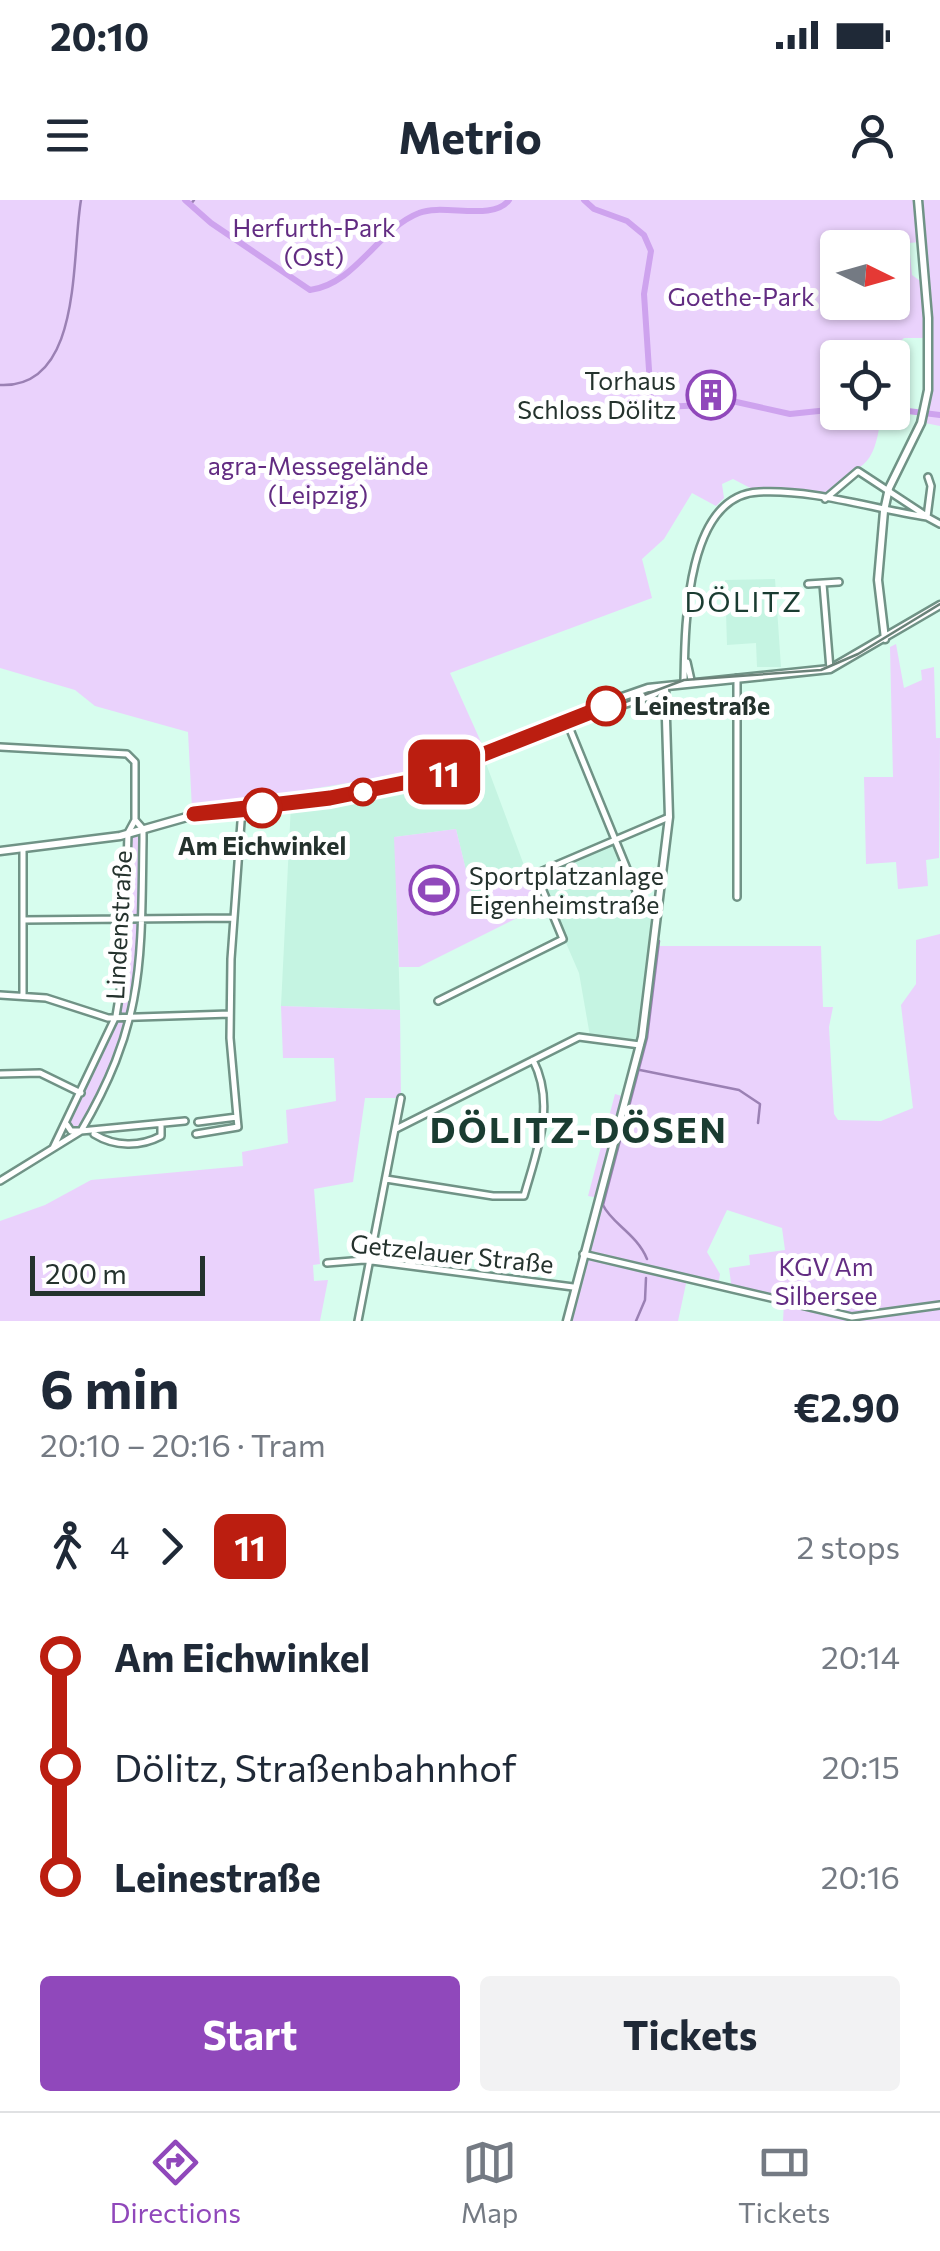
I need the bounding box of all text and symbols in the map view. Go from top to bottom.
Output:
text: 20:10 [50,12,149,59]
icon: menu [40,108,95,163]
text: Metrio [398,108,542,163]
icon: person [845,108,900,163]
park label: Herfurth-Park (Ost) [232,212,396,271]
north arrow [820,230,910,320]
map controls [820,230,910,430]
park label: Goethe-Park [668,281,815,311]
button: locate [820,340,910,430]
place label: Torhaus Schloss Dölitz [517,365,676,424]
building icon: Torhaus Schloss Dölitz [685,369,737,421]
park label: agra-Messegelände (Leipzig) [208,450,428,509]
district label: DÖLITZ [684,584,804,618]
marker: Leinestraße [587,687,625,725]
place label: Leinestraße [634,690,770,720]
line badge: 11 [399,740,489,804]
text: 11 [428,751,460,794]
unlabelled marker [350,779,376,805]
marker: Am Eichwinkel [243,789,281,827]
place label: Am Eichwinkel [178,830,346,860]
street label: Lindenstraße [99,849,137,1000]
place label: Sportplatzanlage Eigenheimstraße [469,860,664,919]
sports icon: Sportplatzanlage Eigenheimstraße [408,864,460,916]
district label: DÖLITZ-DÖSEN [430,1107,728,1150]
street label: Getzelauer Straße [349,1227,555,1279]
scale bar [30,1251,205,1296]
park label: KGV Am Silbersee [775,1251,877,1310]
text: 200 m [45,1256,127,1290]
text: 6 min [40,1353,180,1420]
text: €2.90 [793,1383,900,1430]
text: 20:10 – 20:16 · Tram [40,1424,326,1464]
icon: walk [40,1519,95,1574]
icon: forward [144,1519,199,1574]
text: 11 [234,1525,266,1568]
text: 4 [110,1526,129,1566]
text: 2 stops [796,1526,900,1566]
text: Am Eichwinkel [114,1633,370,1680]
text: 20:14 [821,1636,900,1676]
text: Dölitz, Straßenbahnhof [114,1743,517,1790]
text: 20:15 [822,1746,900,1786]
text: Leinestraße [114,1853,321,1900]
text: 20:16 [821,1856,900,1896]
button: Start [40,1976,460,2091]
button: Tickets [480,1976,900,2091]
tab: Directions [110,2135,241,2229]
tab: Map [461,2135,518,2229]
tab: Tickets [738,2135,830,2229]

